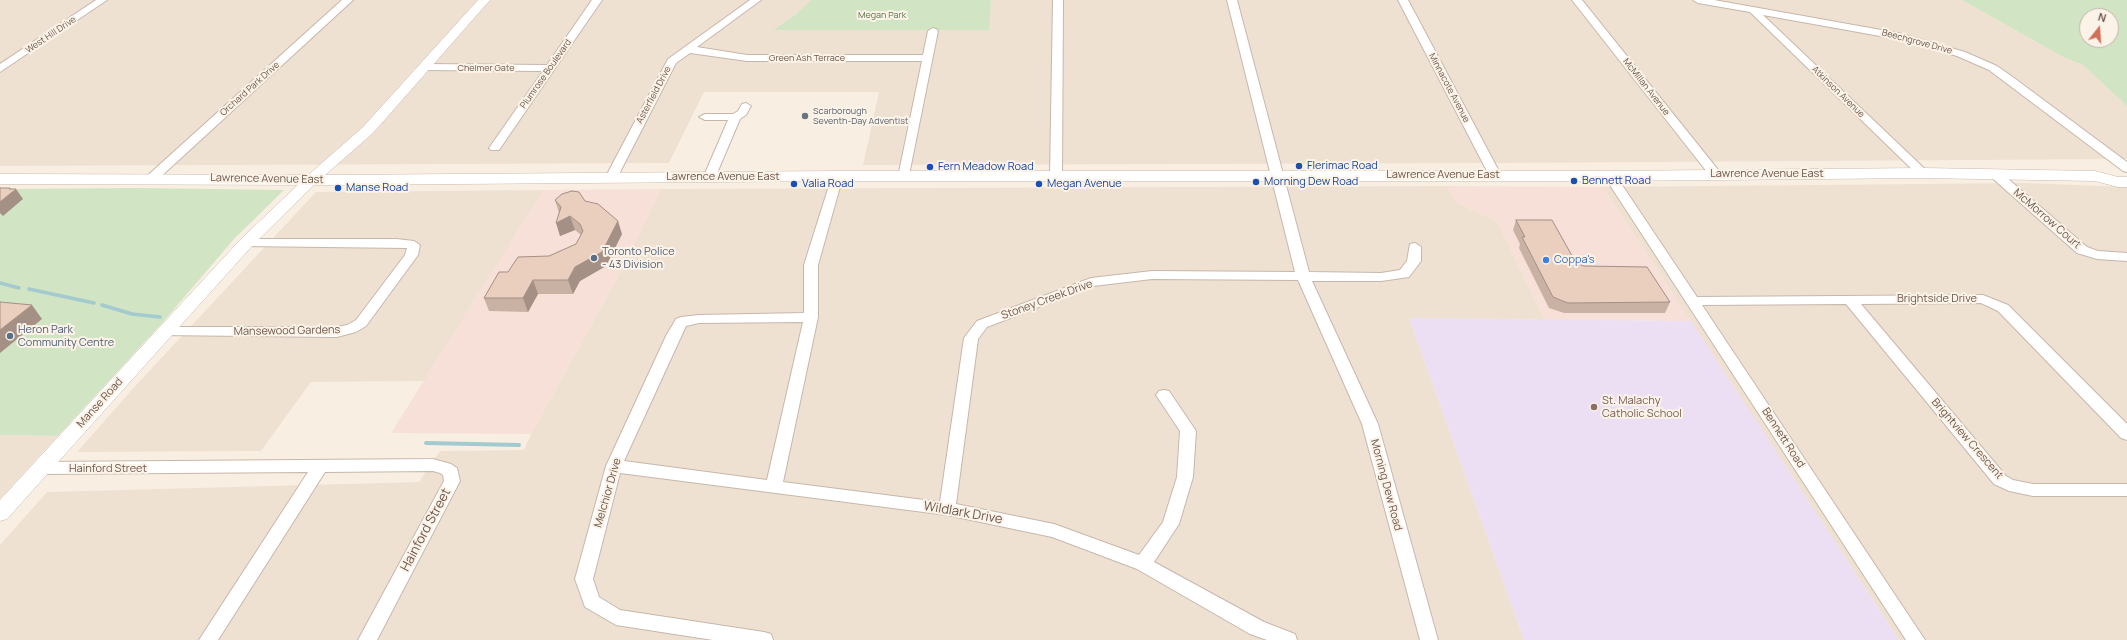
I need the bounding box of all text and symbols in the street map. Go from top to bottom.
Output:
north arrow [2079,8,2119,48]
text: N [2096,9,2108,25]
park label: Megan Park [858,10,906,20]
street label: West Hill Drive [24,14,78,56]
street label: Beechgrove Drive [1881,27,1953,57]
street label: Plumrose Boulevard [518,37,574,111]
street label: Minnacote Avenue [1426,52,1472,124]
street label: Green Ash Terrace [769,53,845,63]
street label: McMillan Avenue [1620,56,1672,118]
street label: Orchard Park Drive [218,60,282,118]
street label: Chelmer Gate [457,63,515,73]
street label: Atkinson Avenue [1809,64,1867,120]
street label: Asterfield Drive [634,65,674,125]
place label: Scarborough Seventh-Day Adventist [813,106,908,127]
marker: Scarborough Seventh-Day Adventist [800,111,810,121]
place label: Flerimac Road [1307,159,1378,173]
place label: Fern Meadow Road [938,160,1034,174]
marker: Flerimac Road [1294,161,1304,171]
marker: Fern Meadow Road [925,162,935,172]
street label: Lawrence Avenue East [1710,167,1824,181]
street label: Lawrence Avenue East [1386,168,1500,182]
street label: Lawrence Avenue East [666,170,780,184]
street label: Lawrence Avenue East [210,171,324,187]
place label: Bennett Road [1582,174,1651,188]
place label: Morning Dew Road [1264,175,1358,189]
marker: Bennett Road [1569,176,1579,186]
place label: Valia Road [802,177,854,191]
place label: Megan Avenue [1047,177,1122,191]
marker: Morning Dew Road [1251,177,1261,187]
marker: Valia Road [789,179,799,189]
marker: Megan Avenue [1034,179,1044,189]
place label: Manse Road [346,181,408,195]
marker: Manse Road [333,183,343,193]
street label: McMorrow Court [2011,186,2083,252]
place label: Toronto Police - 43 Division [602,245,675,271]
marker: Toronto Police - 43 Division [589,253,599,263]
place label: Coppa's [1554,253,1595,267]
marker: Coppa's [1541,255,1551,265]
street label: Stoney Creek Drive [1000,277,1094,323]
street label: Brightside Drive [1897,292,1977,306]
place label: Heron Park Community Centre [18,323,114,349]
street label: Mansewood Gardens [234,323,340,339]
marker: Heron Park Community Centre [5,331,15,341]
street label: Manse Road [74,375,126,431]
place label: St. Malachy Catholic School [1602,394,1682,420]
street label: Brightview Crescent [1928,396,2006,482]
marker: St. Malachy Catholic School [1589,402,1599,412]
street label: Bennett Road [1759,406,1807,470]
street label: Morning Dew Road [1367,438,1405,532]
street label: Melchior Drive [592,457,624,529]
street label: Hainford Street [69,462,147,476]
street label: Hainford Street [398,486,454,574]
street label: Wildlark Drive [922,498,1004,528]

